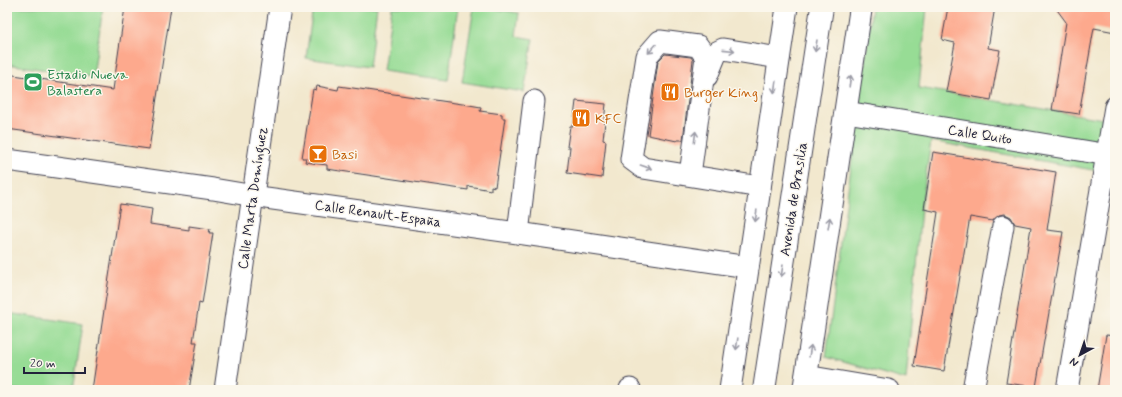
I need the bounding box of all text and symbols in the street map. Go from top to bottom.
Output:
one-way arrow [812,39,820,52]
one-way arrow [648,44,657,55]
one-way arrow [722,46,735,54]
place label: Estadio Nueva Balastera [47,66,128,100]
sports icon: Estadio Nueva Balastera [22,71,44,93]
one-way arrow [846,74,854,87]
one-way arrow [771,80,779,93]
restaurant icon: Burger King [659,81,681,103]
place label: Burger King [684,84,758,103]
restaurant icon: KFC [570,107,592,129]
place label: KFC [595,110,621,128]
street label: Calle Quito [946,121,1014,149]
street label: Calle Marta Domínguez [234,126,274,271]
one-way arrow [691,131,699,144]
street label: Avenida de Brasilia [776,141,812,258]
bar icon: Basi [307,143,329,165]
place label: Basi [332,146,358,164]
one-way arrow [639,164,652,171]
street label: Calle Renault-España [314,196,442,232]
one-way arrow [752,209,760,222]
one-way arrow [825,217,833,230]
one-way arrow [778,264,786,277]
north arrow [1060,335,1100,375]
one-way arrow [733,337,741,350]
one-way arrow [806,345,814,358]
scale bar [24,349,85,375]
text: N [1067,354,1082,370]
text: 20 m [30,356,56,372]

